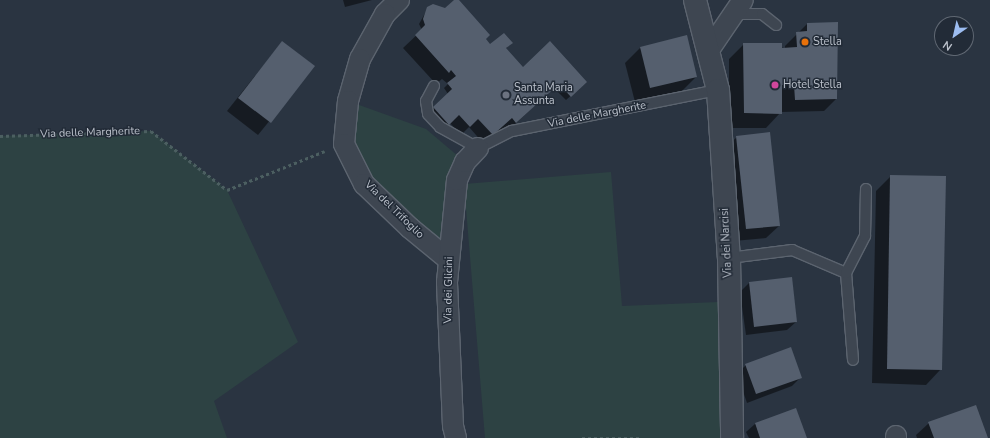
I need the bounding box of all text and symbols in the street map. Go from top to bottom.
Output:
north arrow [934,16,974,56]
place label: Stella [813,35,842,49]
marker: Stella [800,37,810,47]
text: N [940,37,955,54]
place label: Hotel Stella [783,78,842,92]
marker: Hotel Stella [770,80,780,90]
place label: Santa Maria Assunta [514,82,573,108]
marker: Santa Maria Assunta [501,90,511,100]
street label: Via delle Margherite [547,99,647,131]
street label: Via delle Margherite [40,125,140,141]
street label: Via del Trifoglio [362,178,426,242]
street label: Via dei Narcisi [719,208,735,278]
street label: Via dei Glicini [442,257,456,323]

